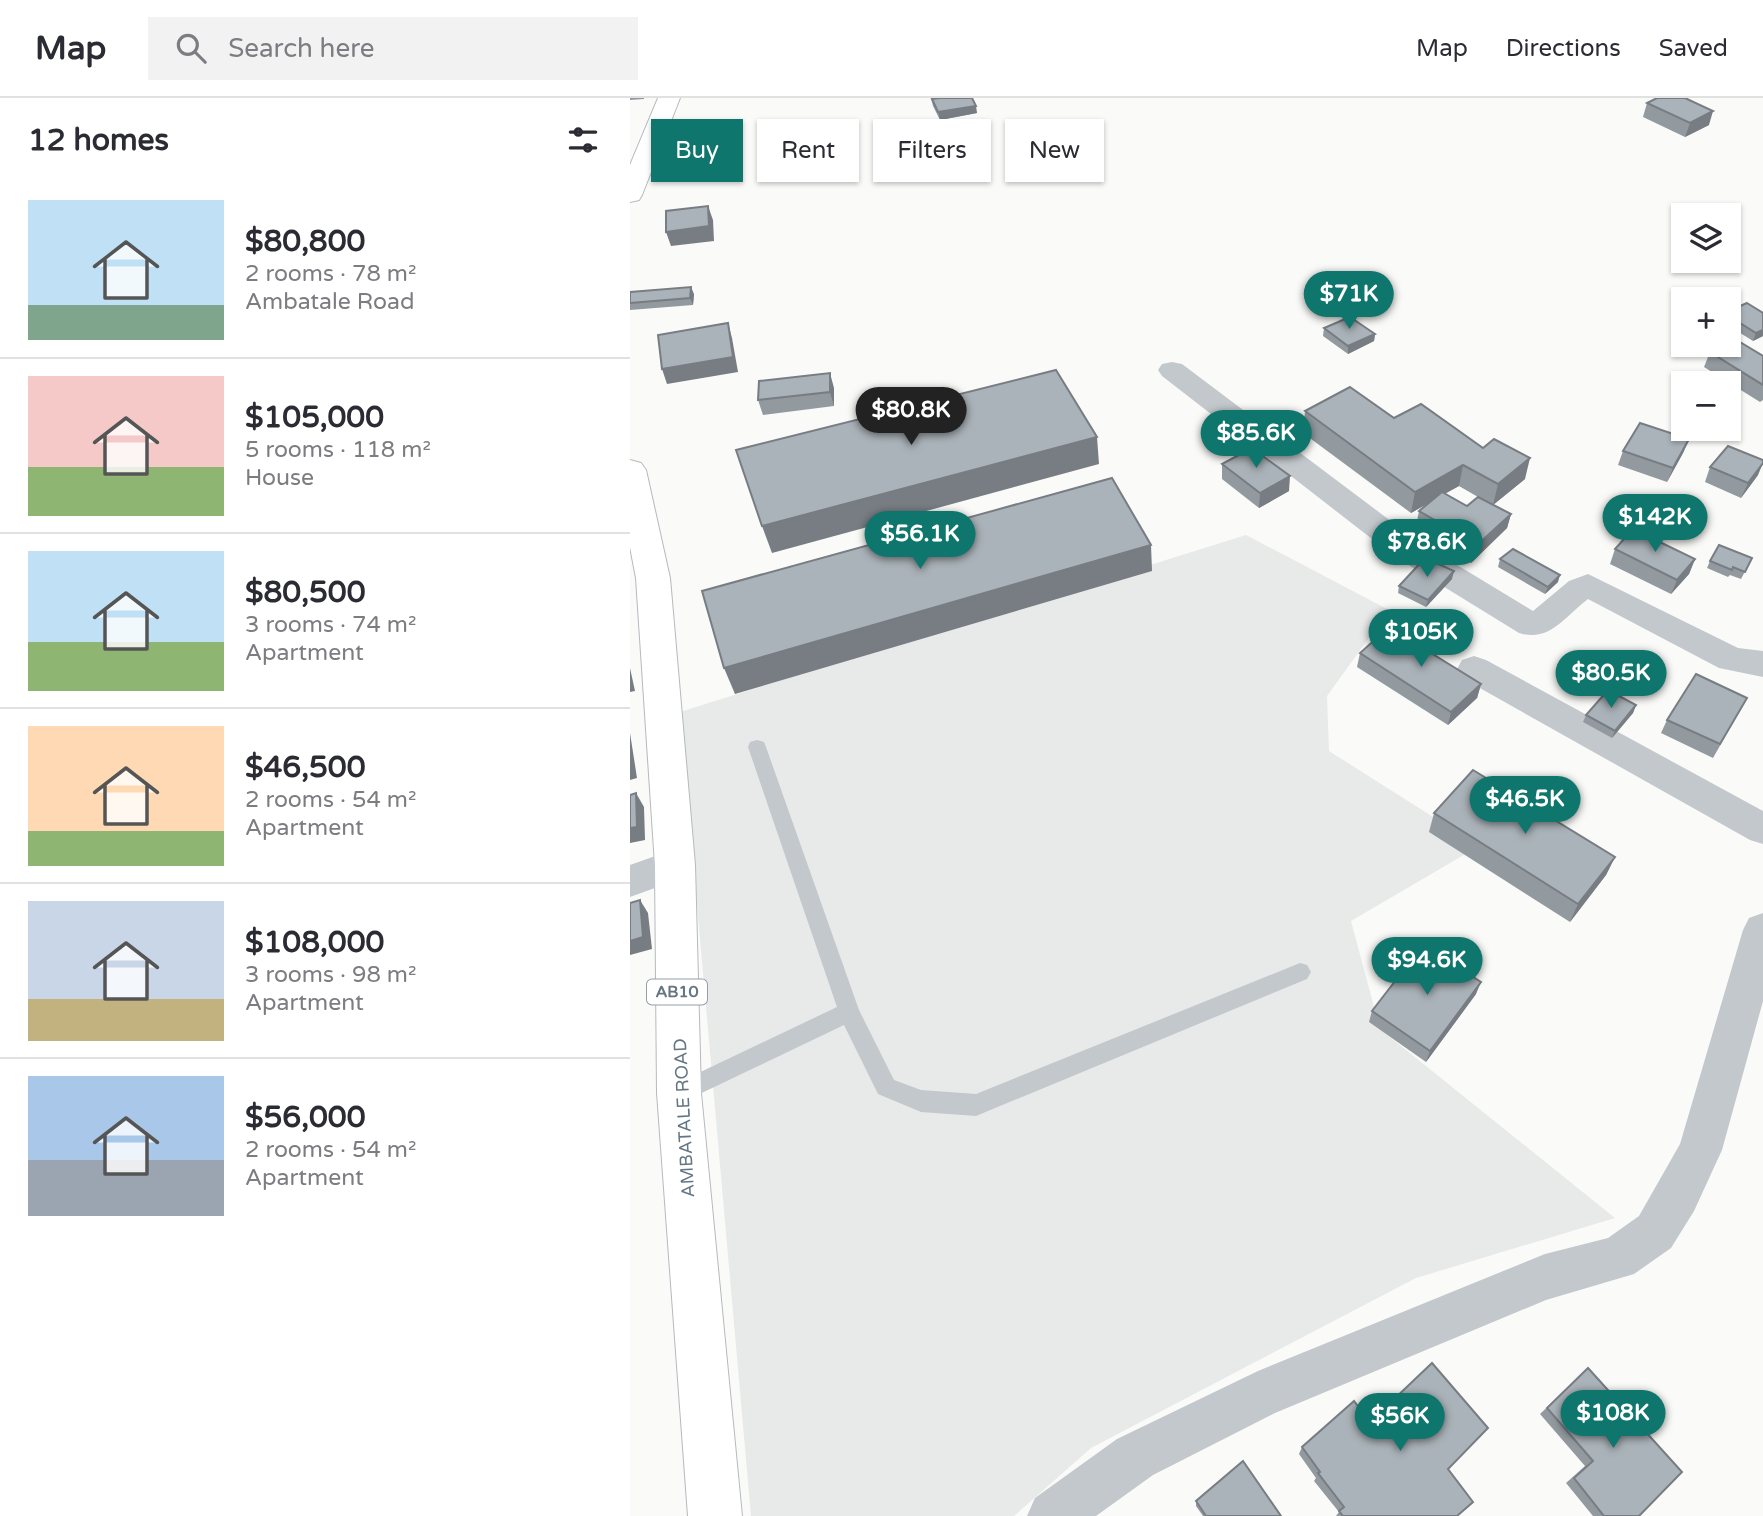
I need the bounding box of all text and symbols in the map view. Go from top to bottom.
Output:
search box [148,17,638,80]
text: Map [35,29,106,68]
icon: search [172,29,210,67]
text: Search here [228,33,374,64]
text: Map [1416,34,1468,63]
text: Directions [1506,34,1621,63]
text: Saved [1659,34,1728,63]
chip: Buy [651,119,743,182]
chip: Rent [757,119,859,182]
chip: Filters [873,119,991,182]
chip: New [1005,119,1104,182]
icon: filters [564,121,602,159]
text: 12 homes [28,122,169,159]
map controls [1671,203,1741,441]
button: layers [1671,203,1741,273]
text: $80,800 [245,223,365,260]
icon: home [84,228,168,312]
text: 2 rooms · 78 m² [245,260,416,288]
pin: $71K [1308,272,1390,331]
text: $71K [1320,280,1378,308]
button: + [1671,287,1741,357]
text: Ambatale Road [245,288,415,316]
button: − [1671,371,1741,441]
pin: $80.8K [854,388,968,447]
text: $80.8K [872,396,950,424]
text: $105,000 [245,399,384,436]
icon: home [84,404,168,488]
pin: $85.6K [1199,410,1313,470]
text: $85.6K [1217,419,1295,447]
text: 5 rooms · 118 m² [245,436,431,464]
text: House [245,464,314,492]
pin: $142K [1606,494,1704,554]
text: $142K [1619,503,1691,531]
pin: $56.1K [863,512,977,571]
pin: $78.6K [1370,519,1484,579]
text: $56.1K [881,520,959,548]
text: $78.6K [1388,528,1466,556]
text: $80,500 [245,574,365,611]
icon: home [84,579,168,663]
pin: $105K [1372,610,1470,669]
text: 3 rooms · 74 m² [245,611,416,639]
text: $105K [1385,618,1457,646]
text: Apartment [245,639,364,667]
pin: $80.5K [1554,650,1668,710]
text: $80.5K [1572,659,1650,687]
text: $46,500 [245,749,365,786]
icon: home [84,754,168,838]
pin: $46.5K [1468,776,1582,836]
text: $46.5K [1486,785,1564,813]
text: 2 rooms · 54 m² [245,786,416,814]
text: Apartment [245,814,364,842]
text: $108,000 [245,924,384,961]
icon: home [84,929,168,1013]
pin: $94.6K [1370,937,1484,997]
text: $94.6K [1388,946,1466,974]
text: 3 rooms · 98 m² [245,961,416,989]
road number: AB10 [647,979,707,1004]
text: Apartment [245,989,364,1017]
street label: AMBATALE ROAD [669,1038,699,1198]
text: $56,000 [245,1099,365,1136]
icon: home [84,1104,168,1188]
text: 2 rooms · 54 m² [245,1136,416,1164]
text: Apartment [245,1164,364,1192]
pin: $108K [1564,1390,1662,1450]
pin: $56K [1359,1394,1441,1453]
text: $108K [1577,1399,1649,1427]
text: $56K [1371,1402,1429,1430]

